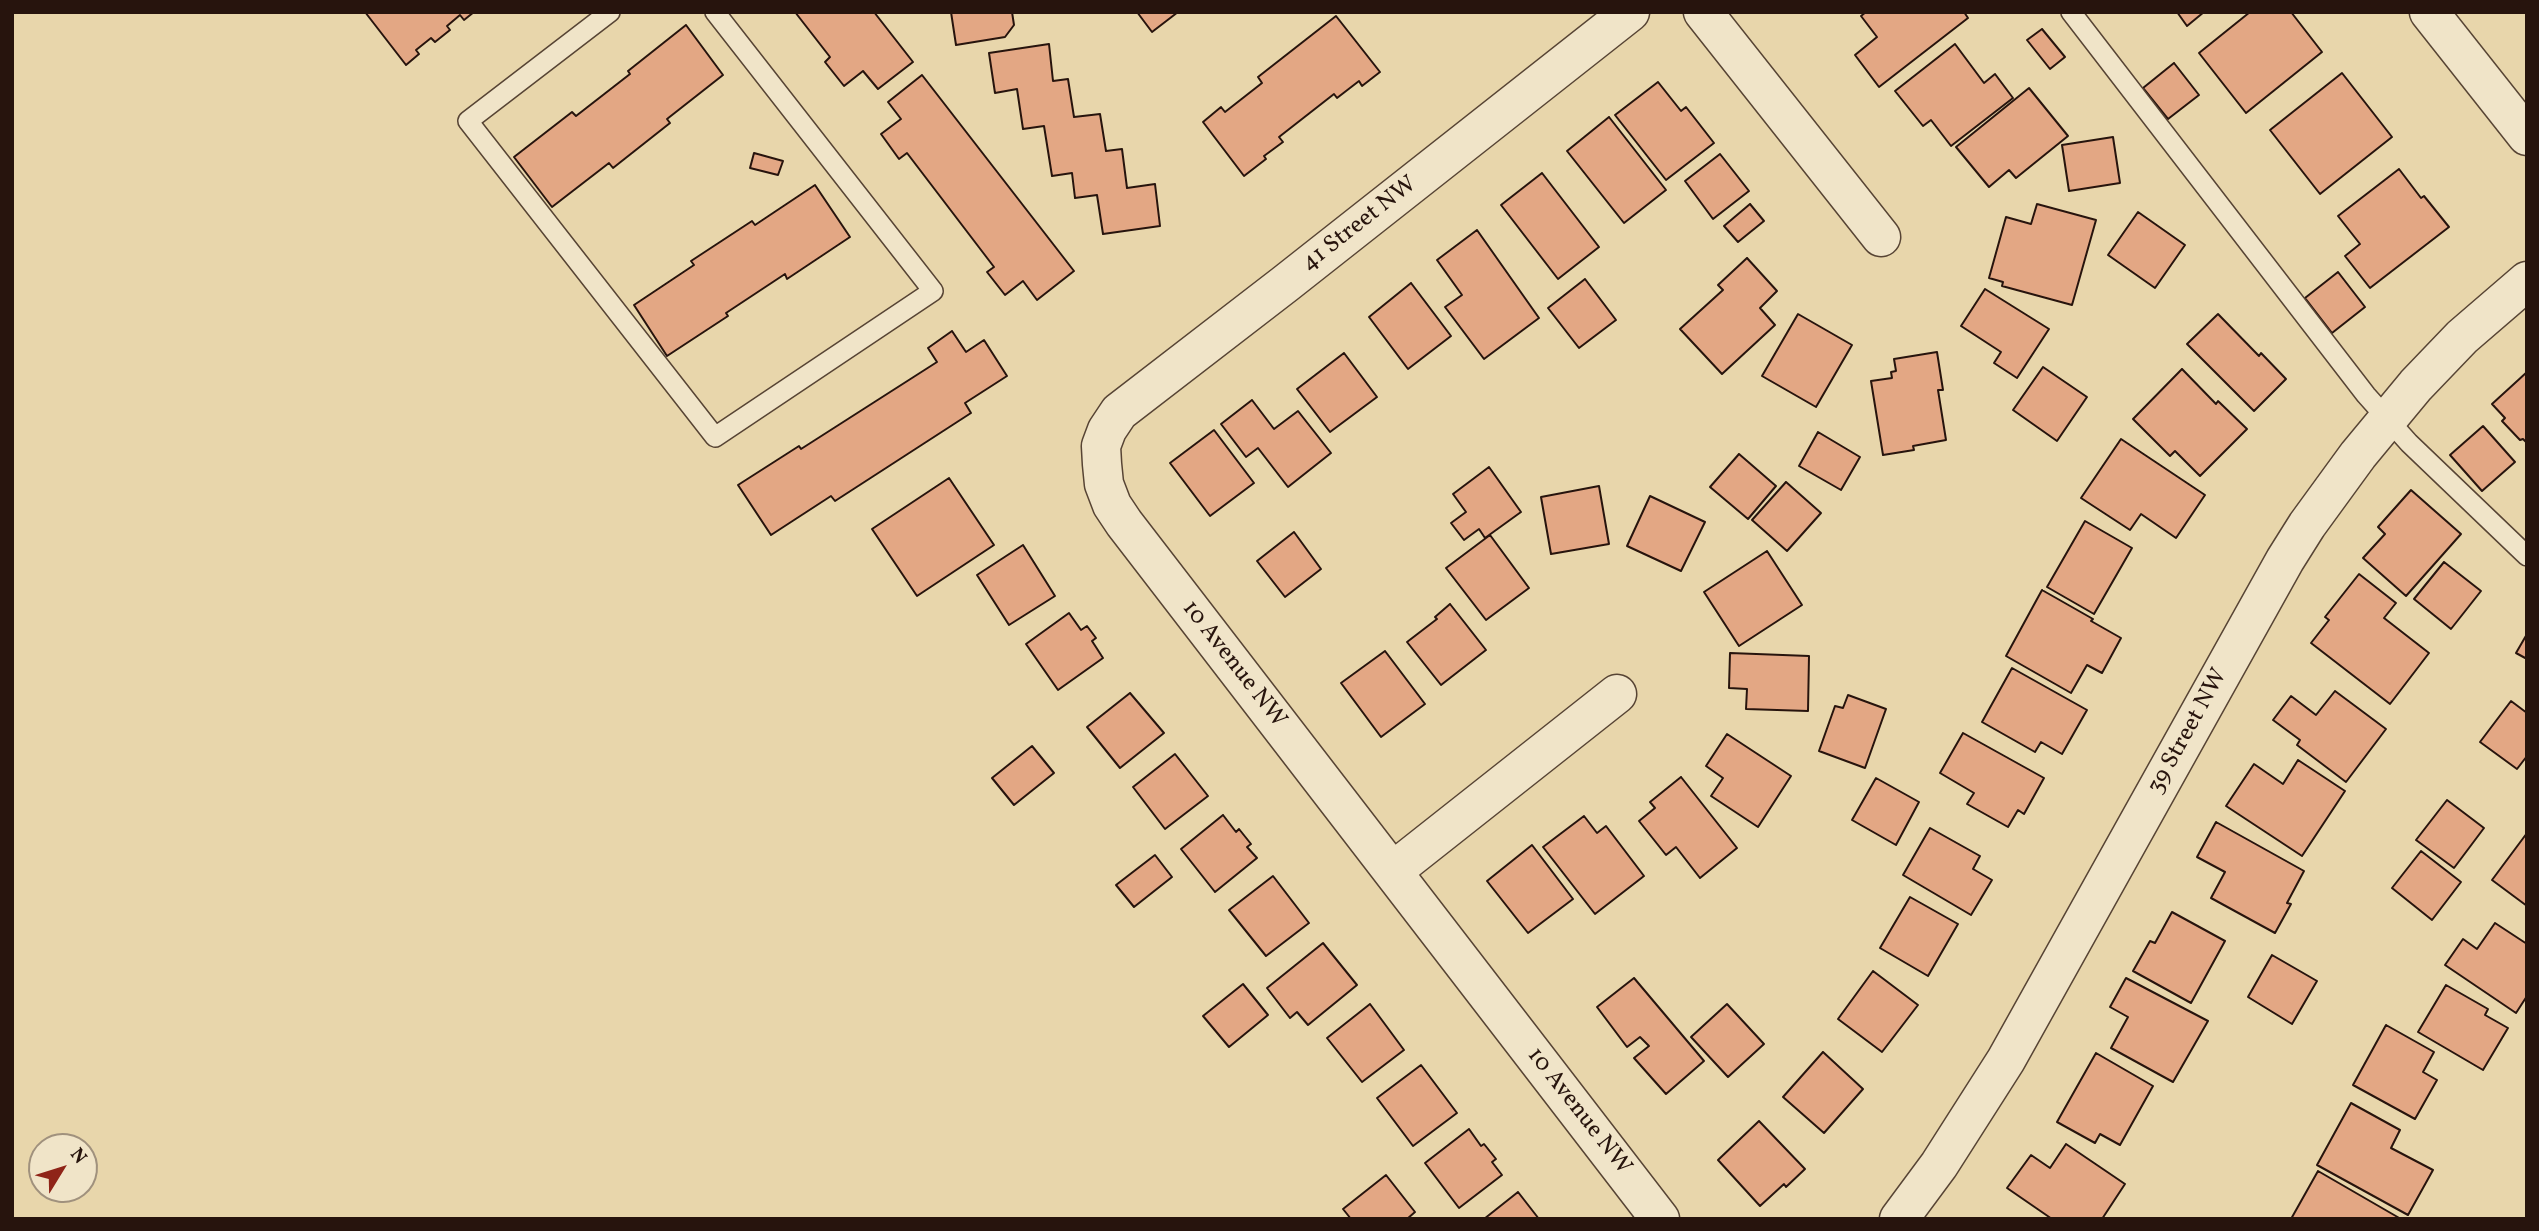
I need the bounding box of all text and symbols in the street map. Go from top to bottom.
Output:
street label: 41 Street NW [1297,171,1423,279]
street label: 10 Avenue NW [1174,596,1292,734]
street label: 39 Street NW [2143,664,2235,800]
street label: 10 Avenue NW [1519,1043,1637,1181]
north arrow [28,1133,98,1203]
text: N [63,1143,92,1170]

